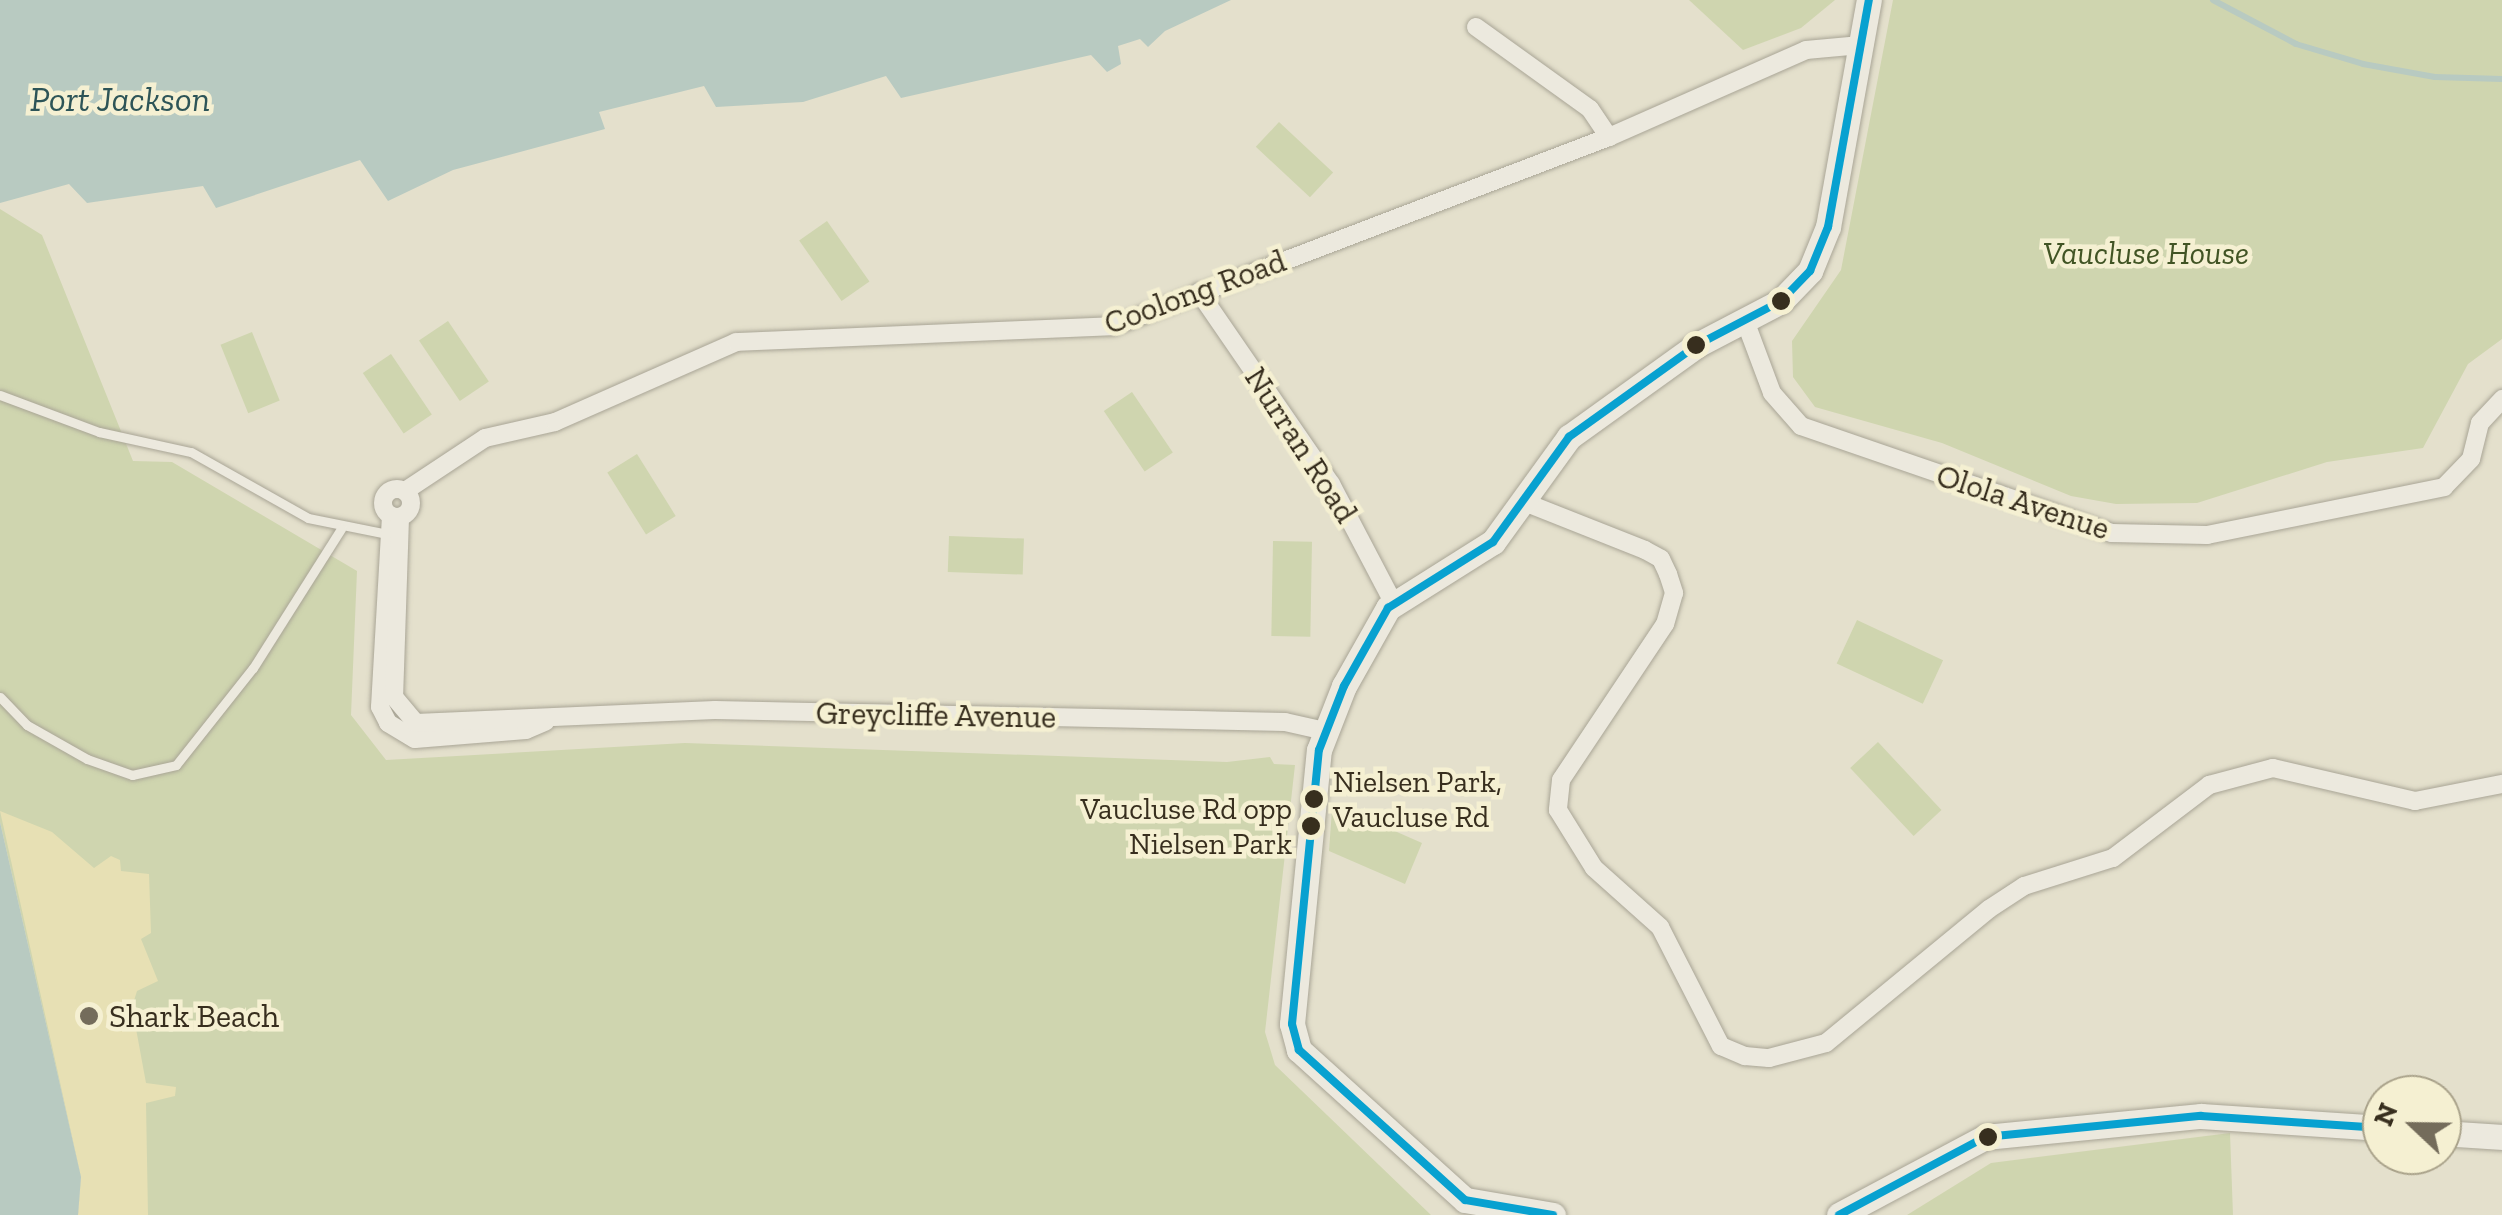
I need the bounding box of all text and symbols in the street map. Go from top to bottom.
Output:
water label: Port Jackson [30,78,210,120]
park label: Vaucluse House [2043,234,2249,272]
street label: Coolong Road [1099,241,1291,343]
unlabelled marker [1771,291,1791,311]
unlabelled marker [1686,335,1706,355]
street label: Nurran Road [1237,360,1365,530]
street label: Olola Avenue [1931,456,2115,548]
street label: Greycliffe Avenue [815,694,1057,736]
place label: Nielsen Park, Vaucluse Rd [1333,764,1502,834]
marker: Nielsen Park, Vaucluse Rd [1304,789,1324,809]
place label: Vaucluse Rd opp Nielsen Park [1080,791,1292,862]
marker: Vaucluse Rd opp Nielsen Park [1301,816,1321,836]
place label: Shark Beach [109,997,279,1035]
marker: Shark Beach [78,1005,100,1027]
north arrow [2362,1075,2462,1175]
text: N [2366,1098,2405,1130]
unlabelled marker [1978,1127,1998,1147]

